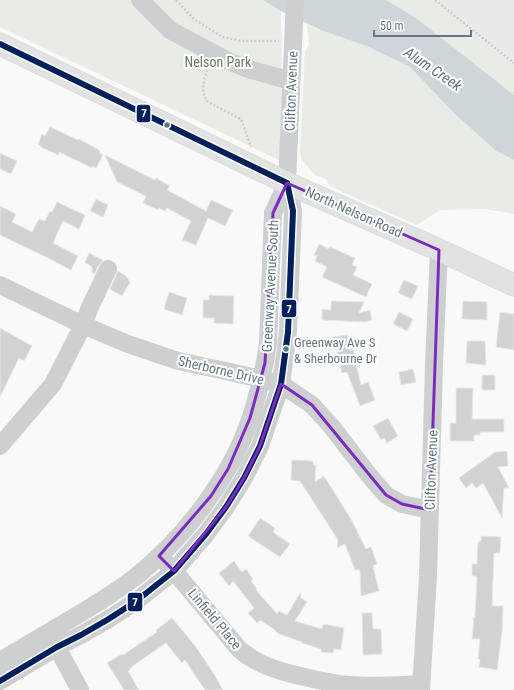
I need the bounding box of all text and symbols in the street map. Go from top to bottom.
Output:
scale bar [374,12,471,38]
text: 50 m [380,19,404,33]
water label: Alum Creek [400,43,466,95]
street label: Clifton Avenue [282,50,300,131]
park label: Nelson Park [185,54,252,70]
line badge: 7 [136,104,151,123]
text: 7 [141,107,147,120]
unlabelled marker [162,120,172,130]
street label: North Nelson Road [303,183,405,241]
street label: Greenway Avenue South [259,219,281,353]
line badge: 7 [281,299,297,318]
text: 7 [286,303,292,316]
place label: Greenway Ave S & Sherbourne Dr [294,335,377,366]
marker: Greenway Ave S & Sherbourne Dr [281,344,291,354]
street label: Sherborne Drive [177,352,266,388]
street label: Clifton Avenue [422,429,440,510]
street label: Linfield Place [185,585,245,653]
line badge: 7 [127,592,143,612]
text: 7 [132,596,138,609]

